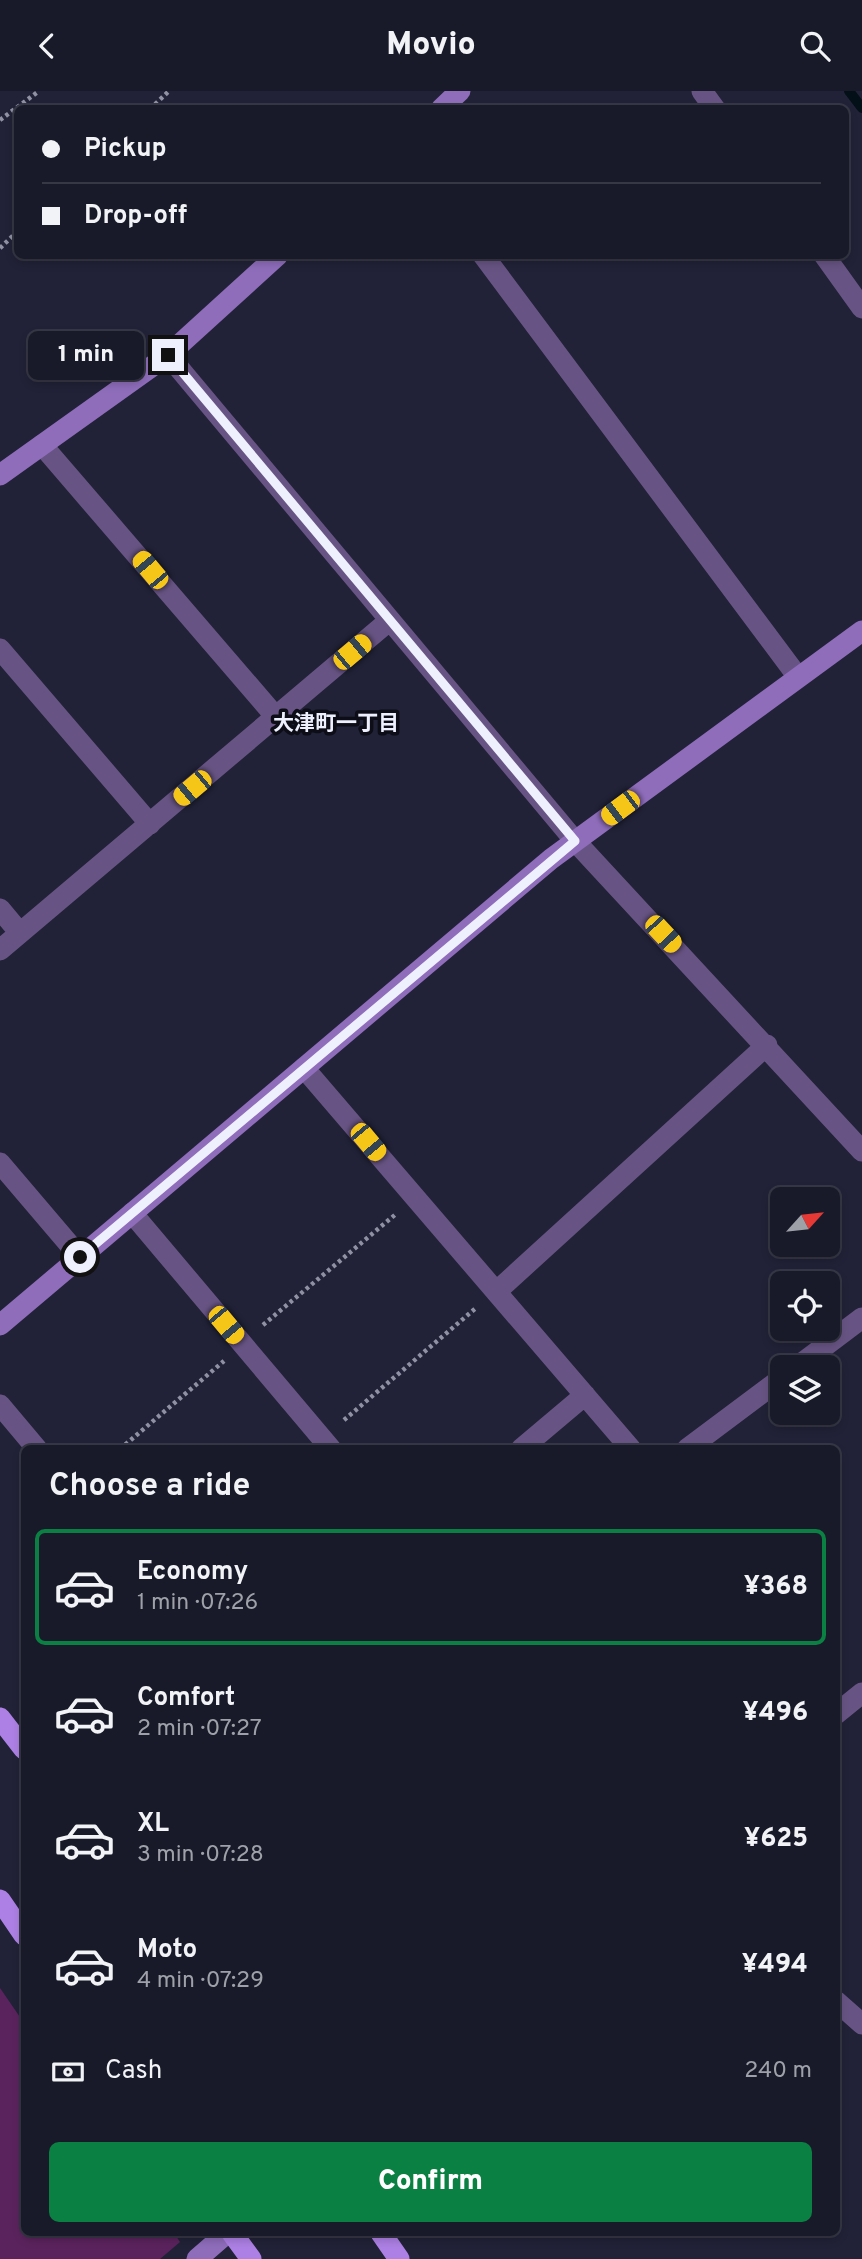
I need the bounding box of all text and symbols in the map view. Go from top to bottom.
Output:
text: Movio [386,26,476,66]
icon: back [28,27,66,65]
icon: search [796,27,834,65]
text: Pickup [84,133,167,166]
text: Drop-off [84,200,187,233]
callout: 1 min [28,331,144,379]
route end [152,339,184,371]
text: 1 min [58,341,114,370]
car [129,547,172,593]
car [330,630,375,674]
district label: 大津町一丁目 [273,711,399,738]
car [170,766,215,810]
car [597,787,644,829]
car [641,911,686,957]
car [347,1119,390,1165]
north arrow [770,1187,840,1257]
map controls [770,1187,840,1425]
route start [64,1241,96,1273]
button: locate [770,1271,840,1341]
car [205,1302,248,1348]
button: layers [770,1355,840,1425]
text: Choose a ride [49,1467,250,1507]
icon: car [53,1556,116,1619]
text: Economy [137,1556,248,1589]
text: ¥368 [744,1571,808,1604]
text: 1 min · 07:26 [137,1589,258,1618]
icon: car [53,1682,116,1745]
text: Comfort [137,1682,235,1715]
text: ¥496 [743,1697,808,1730]
text: 2 min · 07:27 [137,1715,262,1744]
icon: car [53,1808,116,1871]
text: XL [137,1808,169,1841]
text: ¥625 [744,1823,808,1856]
text: 3 min · 07:28 [137,1841,264,1870]
icon: car [53,1934,116,1997]
text: Moto [137,1934,197,1967]
text: ¥494 [742,1949,808,1982]
text: 4 min · 07:29 [137,1967,264,1996]
icon: cash [49,2053,87,2091]
text: Cash [105,2055,162,2088]
text: 240 m [744,2057,812,2086]
button: Confirm [49,2142,812,2222]

